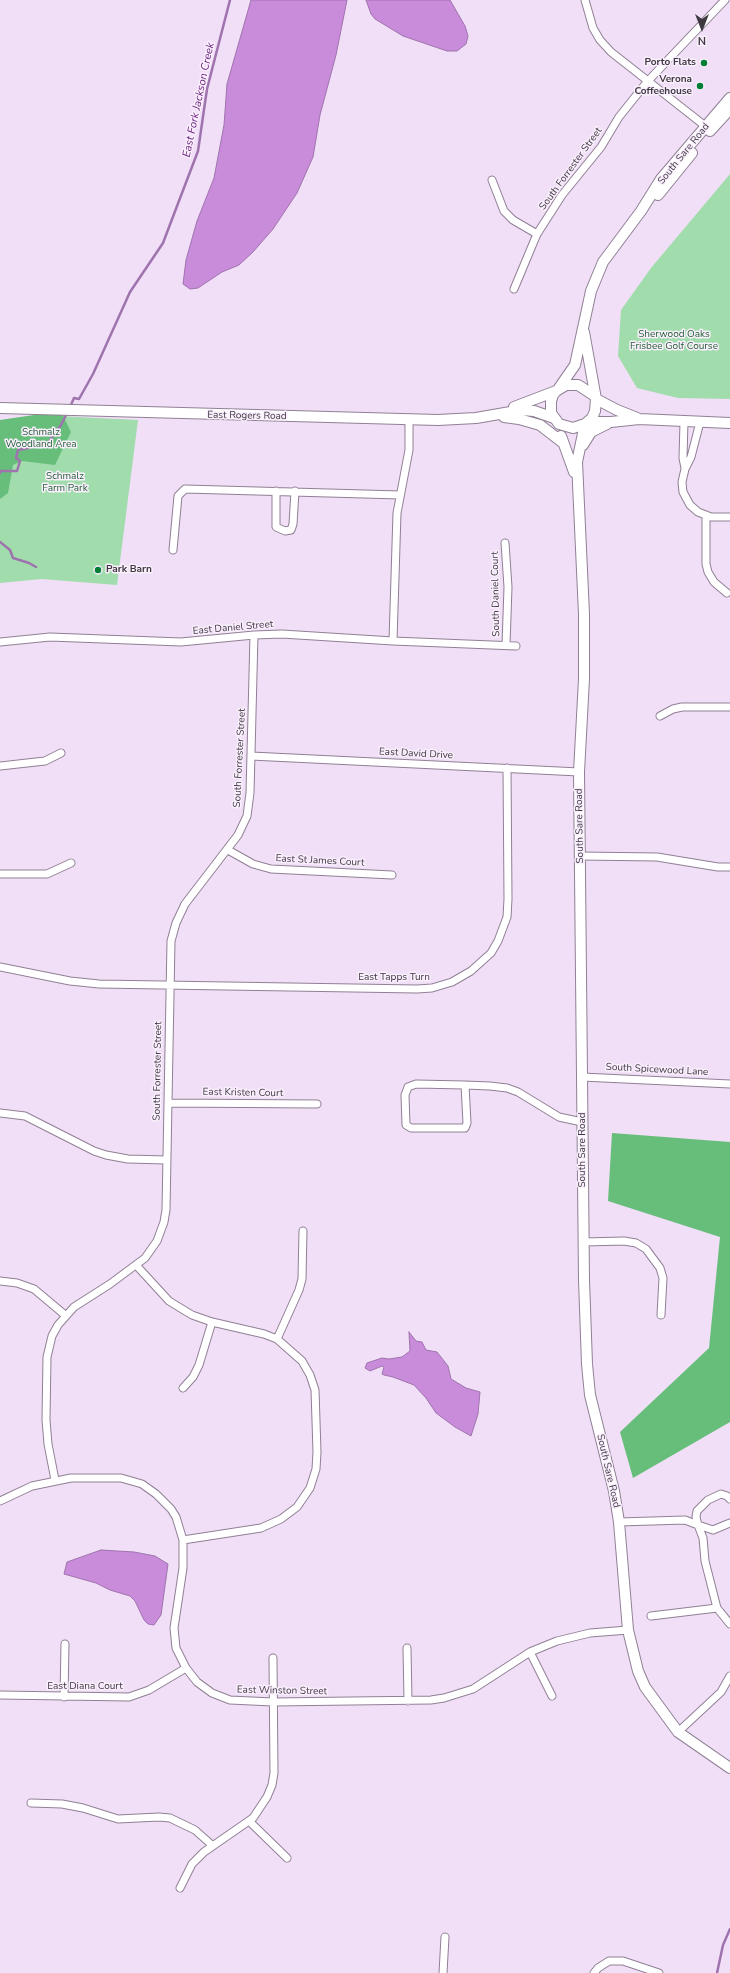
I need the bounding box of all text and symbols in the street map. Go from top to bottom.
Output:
north arrow [682,8,722,48]
text: N [698,33,706,48]
water label: East Fork Jackson Creek [180,41,218,159]
place label: Porto Flats [645,57,696,69]
marker: Porto Flats [699,58,709,68]
place label: Verona Coffeehouse [634,74,692,98]
marker: Verona Coffeehouse [695,81,705,91]
street label: South Sare Road [656,121,712,187]
street label: South Forrester Street [537,125,605,213]
park label: Sherwood Oaks Frisbee Golf Course [630,329,718,352]
street label: East Rogers Road [207,409,287,423]
park label: Schmalz Woodland Area [5,427,77,450]
park label: Schmalz Farm Park [42,471,88,494]
street label: South Daniel Court [489,551,503,637]
place label: Park Barn [106,564,152,576]
marker: Park Barn [93,565,103,575]
street label: East Daniel Street [192,619,274,637]
street label: South Forrester Street [231,708,249,808]
street label: East David Drive [379,746,453,762]
street label: South Sare Road [573,788,587,864]
street label: East St James Court [275,853,365,869]
street label: East Tapps Turn [358,972,430,984]
street label: South Forrester Street [151,1021,165,1121]
street label: South Spicewood Lane [605,1061,709,1079]
street label: East Kristen Court [203,1086,283,1100]
street label: South Sare Road [577,1112,589,1188]
street label: South Sare Road [594,1433,622,1509]
street label: East Diana Court [47,1681,123,1693]
street label: East Winston Street [237,1684,327,1698]

